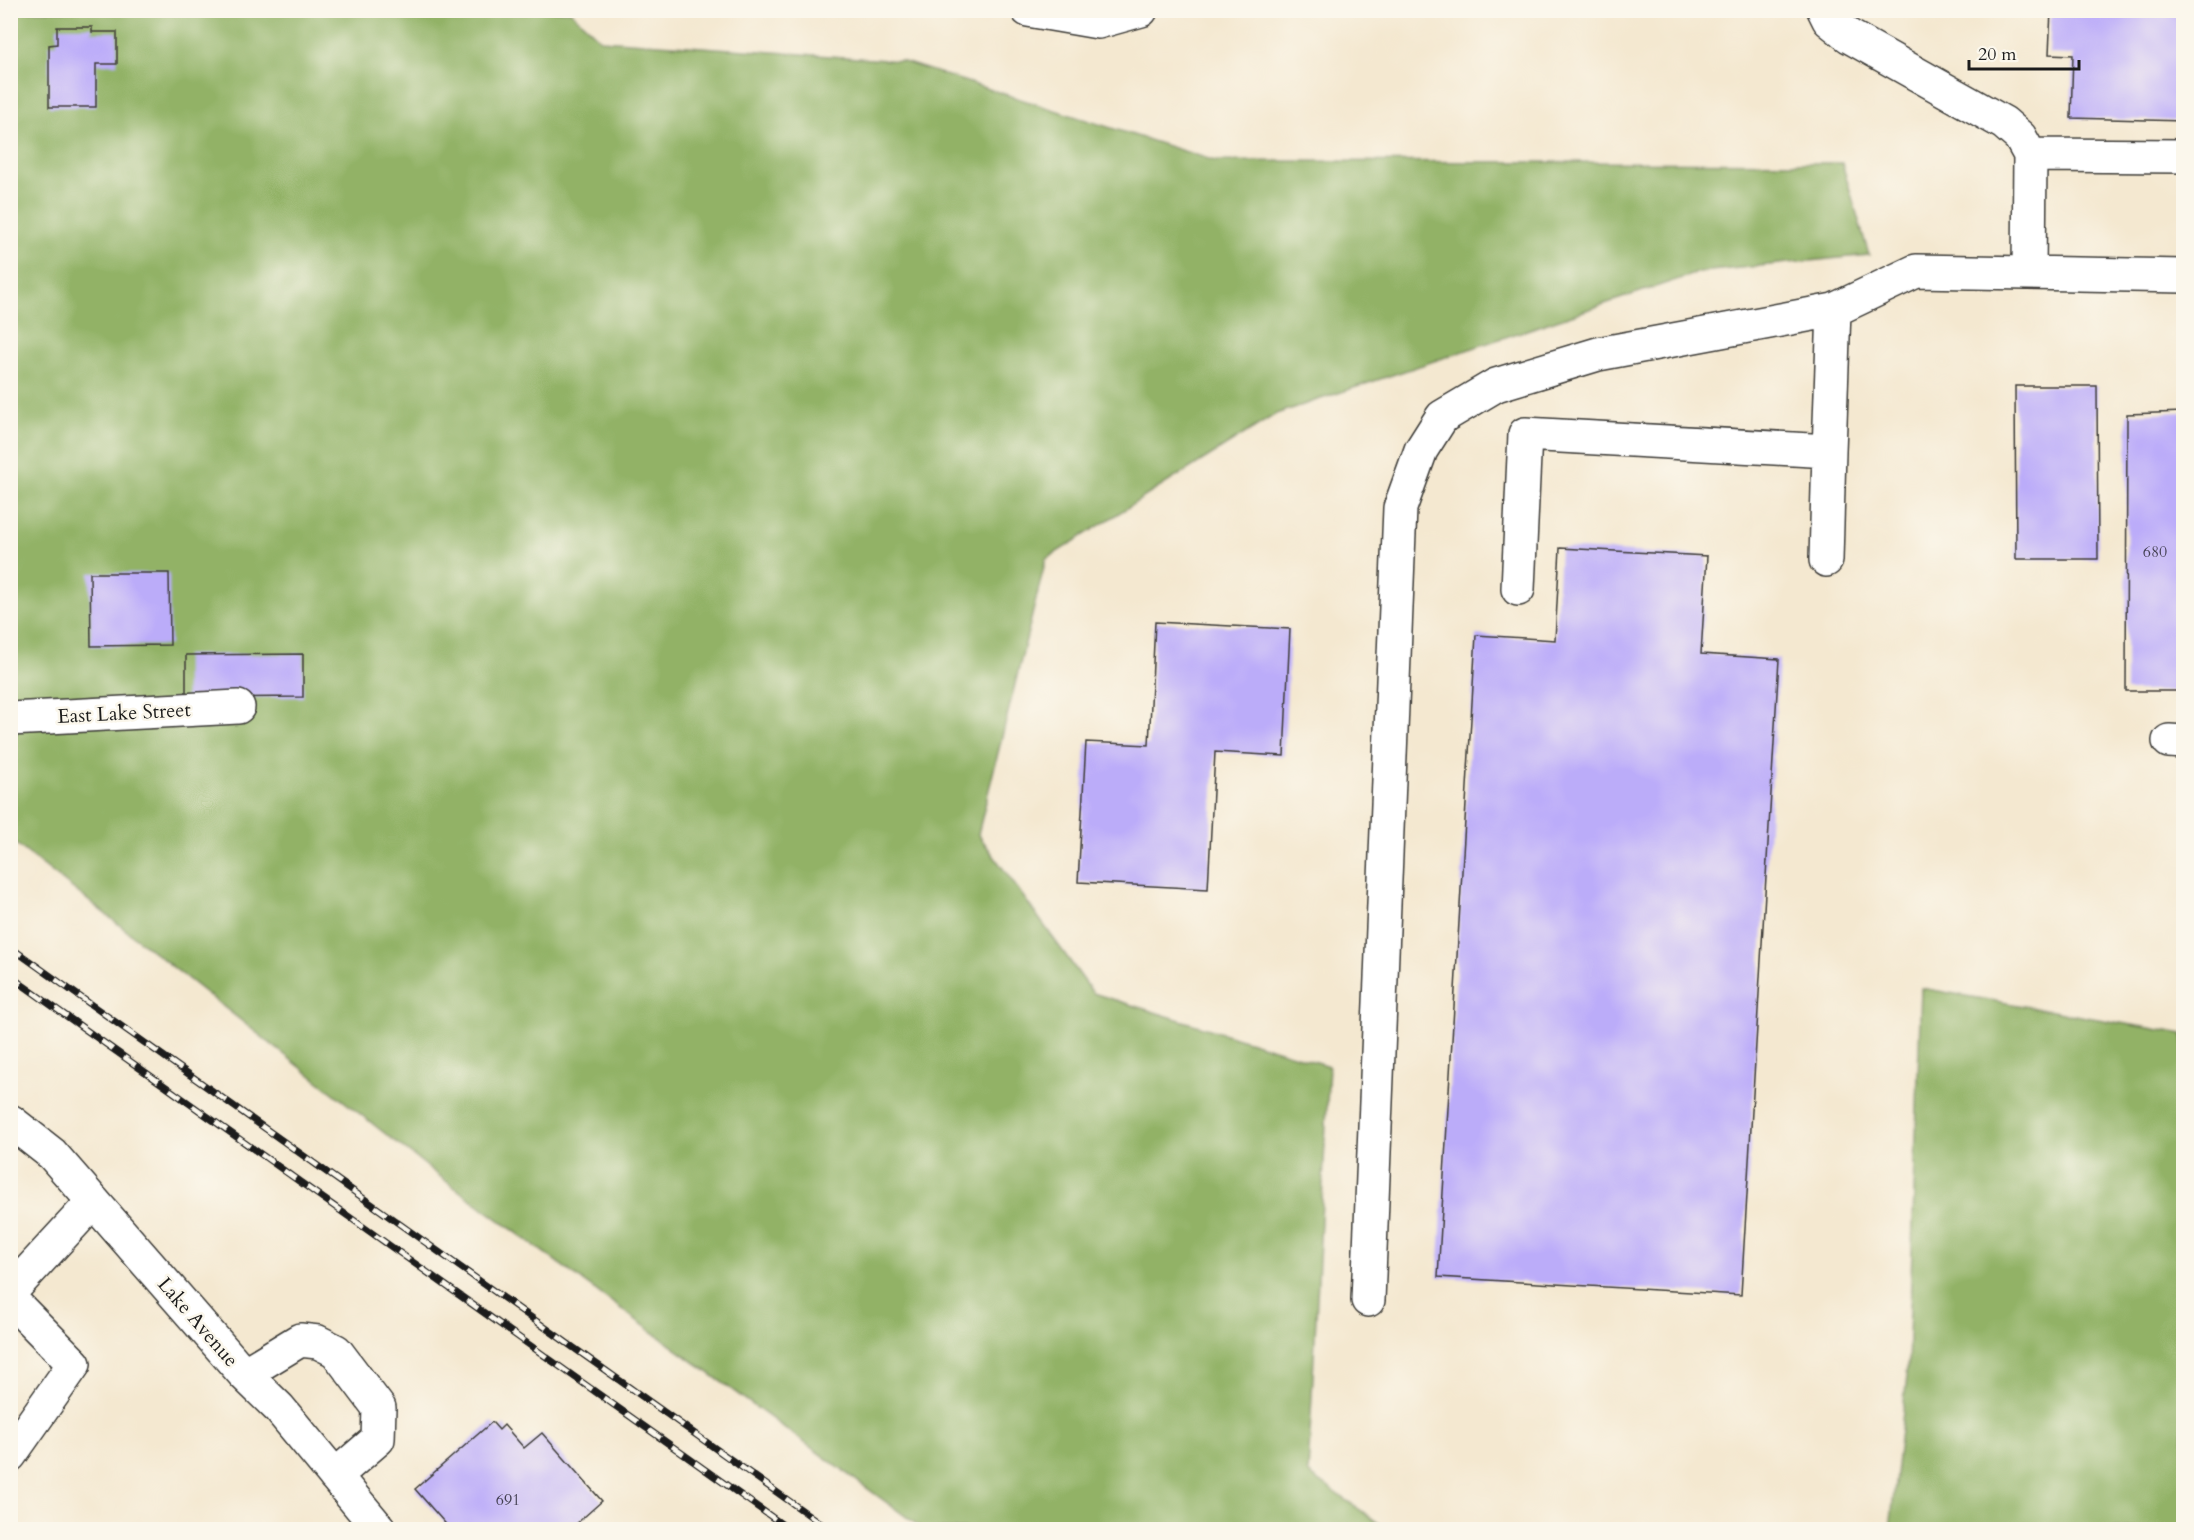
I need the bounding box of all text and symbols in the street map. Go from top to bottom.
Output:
scale bar [1969,33,2078,71]
text: 20 m [1978,42,2017,67]
house number: 680 [2143,541,2167,563]
street label: East Lake Street [57,696,192,730]
street label: Lake Avenue [151,1271,245,1373]
house number: 691 [496,1489,520,1511]

